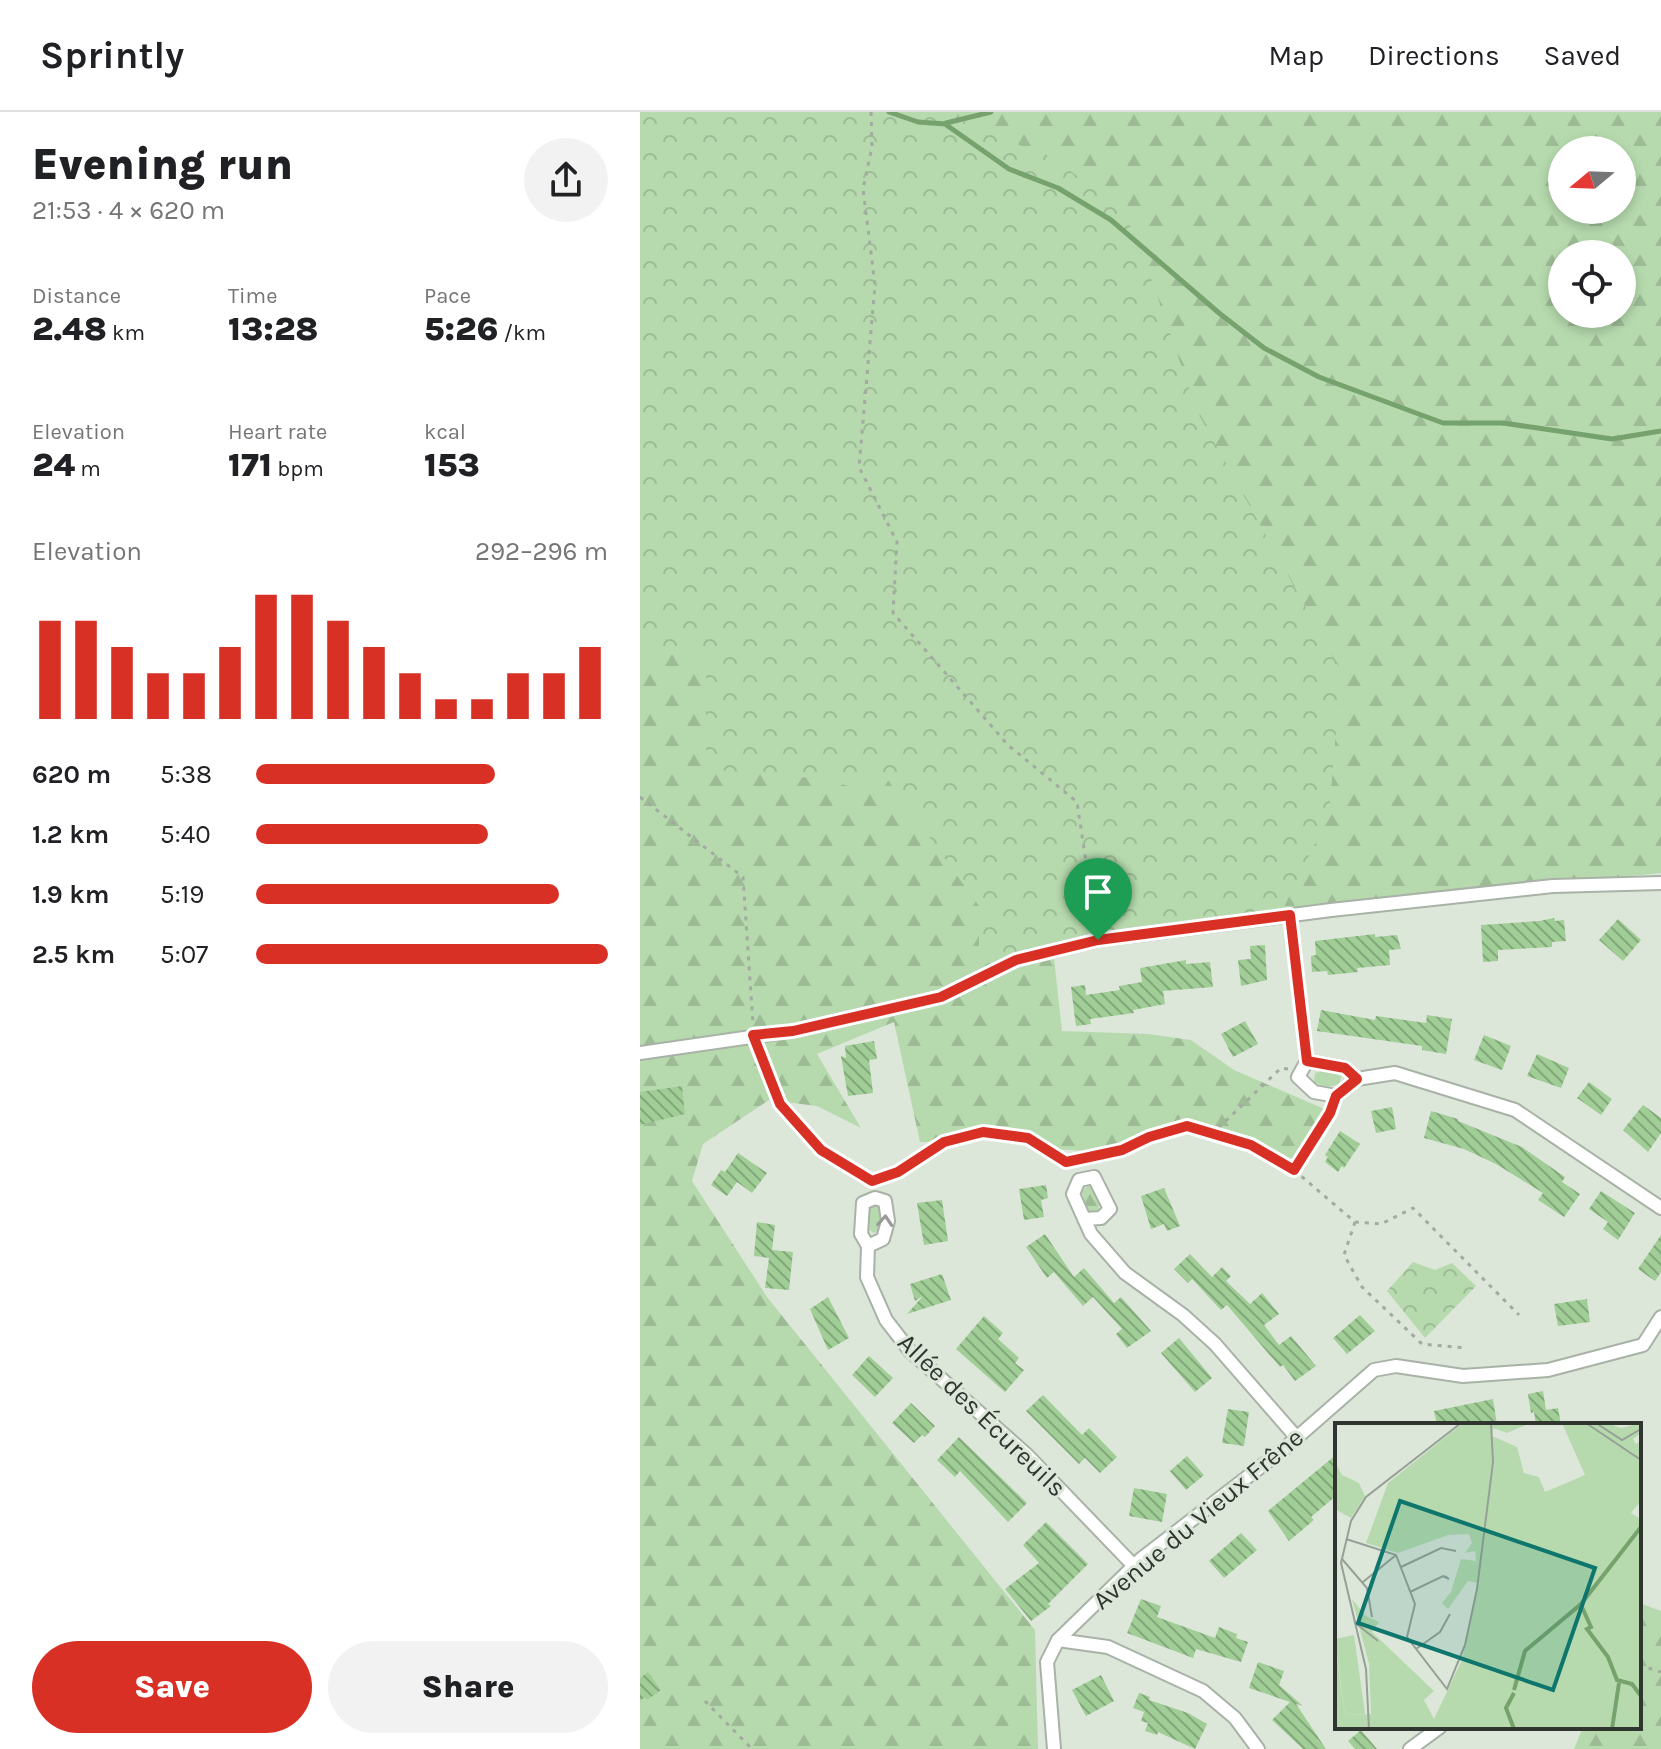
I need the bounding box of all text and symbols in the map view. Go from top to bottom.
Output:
text: Sprintly [40,33,184,78]
text: Map [1269,39,1324,72]
text: Directions [1368,39,1500,72]
text: Saved [1544,39,1621,72]
north arrow [1548,136,1636,224]
map controls [1548,136,1636,328]
button: share [524,138,608,222]
text: Evening run [32,139,293,190]
text: 21:53 · 4 × 620 m [32,195,225,226]
button: locate [1548,240,1636,328]
text: Distance [32,283,121,309]
text: Time [228,283,277,309]
text: Pace [424,283,471,309]
text: 2.48 [32,309,107,349]
text: 13:28 [228,309,319,349]
text: 5:26 [424,309,498,349]
text: km [107,320,145,346]
text: /km [498,320,546,346]
text: Elevation [32,419,125,445]
text: Heart rate [228,419,327,445]
text: kcal [424,419,466,445]
text: 24 [32,445,75,485]
text: 171 [228,445,272,485]
text: 153 [424,445,480,485]
text: m [75,456,101,482]
text: bpm [272,456,324,482]
text: Elevation [32,536,142,567]
text: 292–296 m [475,536,608,567]
text: 620 m [32,759,111,790]
text: 5:38 [160,759,212,790]
text: 1.2 km [32,819,109,850]
text: 5:40 [160,819,211,850]
pin [1064,858,1132,940]
icon: arrive [1076,870,1120,914]
text: 1.9 km [32,879,109,910]
text: 5:19 [160,879,204,910]
text: 2.5 km [32,939,115,970]
text: 5:07 [160,939,208,970]
one-way arrow [876,1214,893,1227]
street label: Allée des Écureuils [891,1326,1073,1503]
street label: Avenue du Vieux Frêne [1086,1422,1310,1616]
inset map [1335,1423,1641,1729]
button: Save [32,1641,312,1733]
button: Share [328,1641,608,1733]

